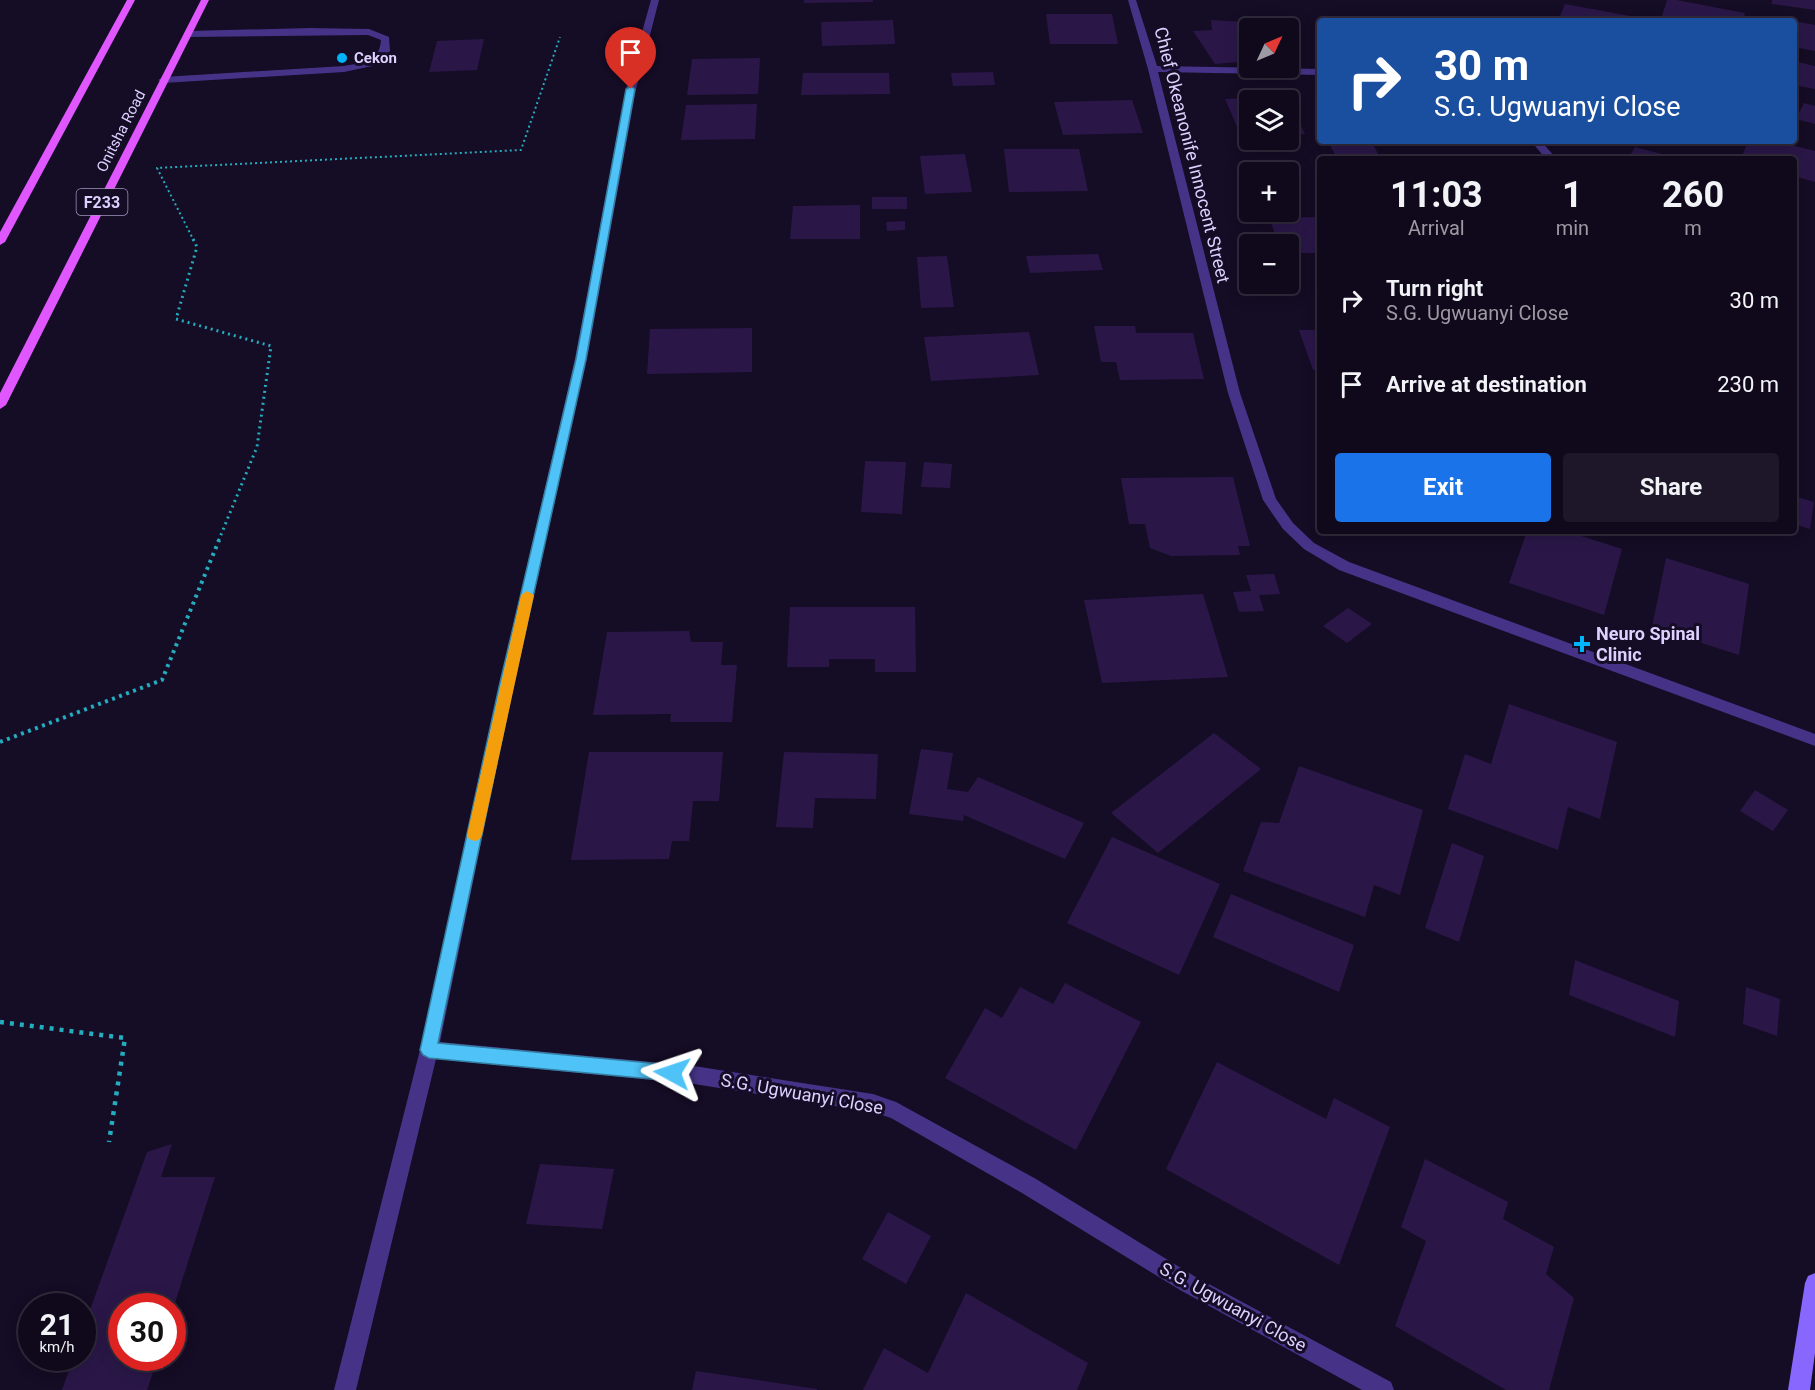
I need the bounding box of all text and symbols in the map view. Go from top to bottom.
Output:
north arrow [1239,18,1299,78]
map controls [1239,18,1299,294]
street label: Chief Okeanonife Innocent Street [1150,25,1235,285]
pin [605,27,656,89]
icon: arrive [614,36,647,69]
text: 30 m [1434,41,1529,90]
icon: right [1335,42,1413,120]
place label: Cekon [354,49,397,67]
marker: Cekon [335,51,349,65]
street label: Onitsha Road [93,87,149,175]
button: layers [1239,90,1299,150]
text: S.G. Ugwuanyi Close [1434,91,1681,123]
button: + [1239,162,1299,222]
text: 11:03 [1390,174,1483,216]
text: 1 [1562,174,1583,216]
text: 260 [1662,174,1724,216]
road number: F233 [76,189,128,215]
text: Arrival [1408,216,1465,240]
text: min [1556,216,1589,240]
text: m [1684,216,1702,240]
button: − [1239,234,1299,294]
text: Turn right [1386,276,1483,301]
icon: right [1335,284,1368,317]
text: 30 m [1730,288,1779,313]
text: S.G. Ugwuanyi Close [1386,301,1569,325]
icon: arrive [1335,368,1368,401]
text: Arrive at destination [1386,372,1587,397]
text: 230 m [1717,372,1779,397]
button: Exit [1335,453,1551,522]
button: Share [1563,453,1779,522]
place label: Neuro Spinal Clinic [1596,623,1700,665]
marker: Neuro Spinal Clinic [1573,635,1591,653]
position arrow [640,1041,704,1105]
street label: S.G. Ugwuanyi Close [719,1069,885,1118]
street label: S.G. Ugwuanyi Close [1156,1258,1310,1356]
speed limit sign: 30 [108,1293,186,1371]
text: 21 [40,1307,74,1342]
text: km/h [39,1338,75,1356]

